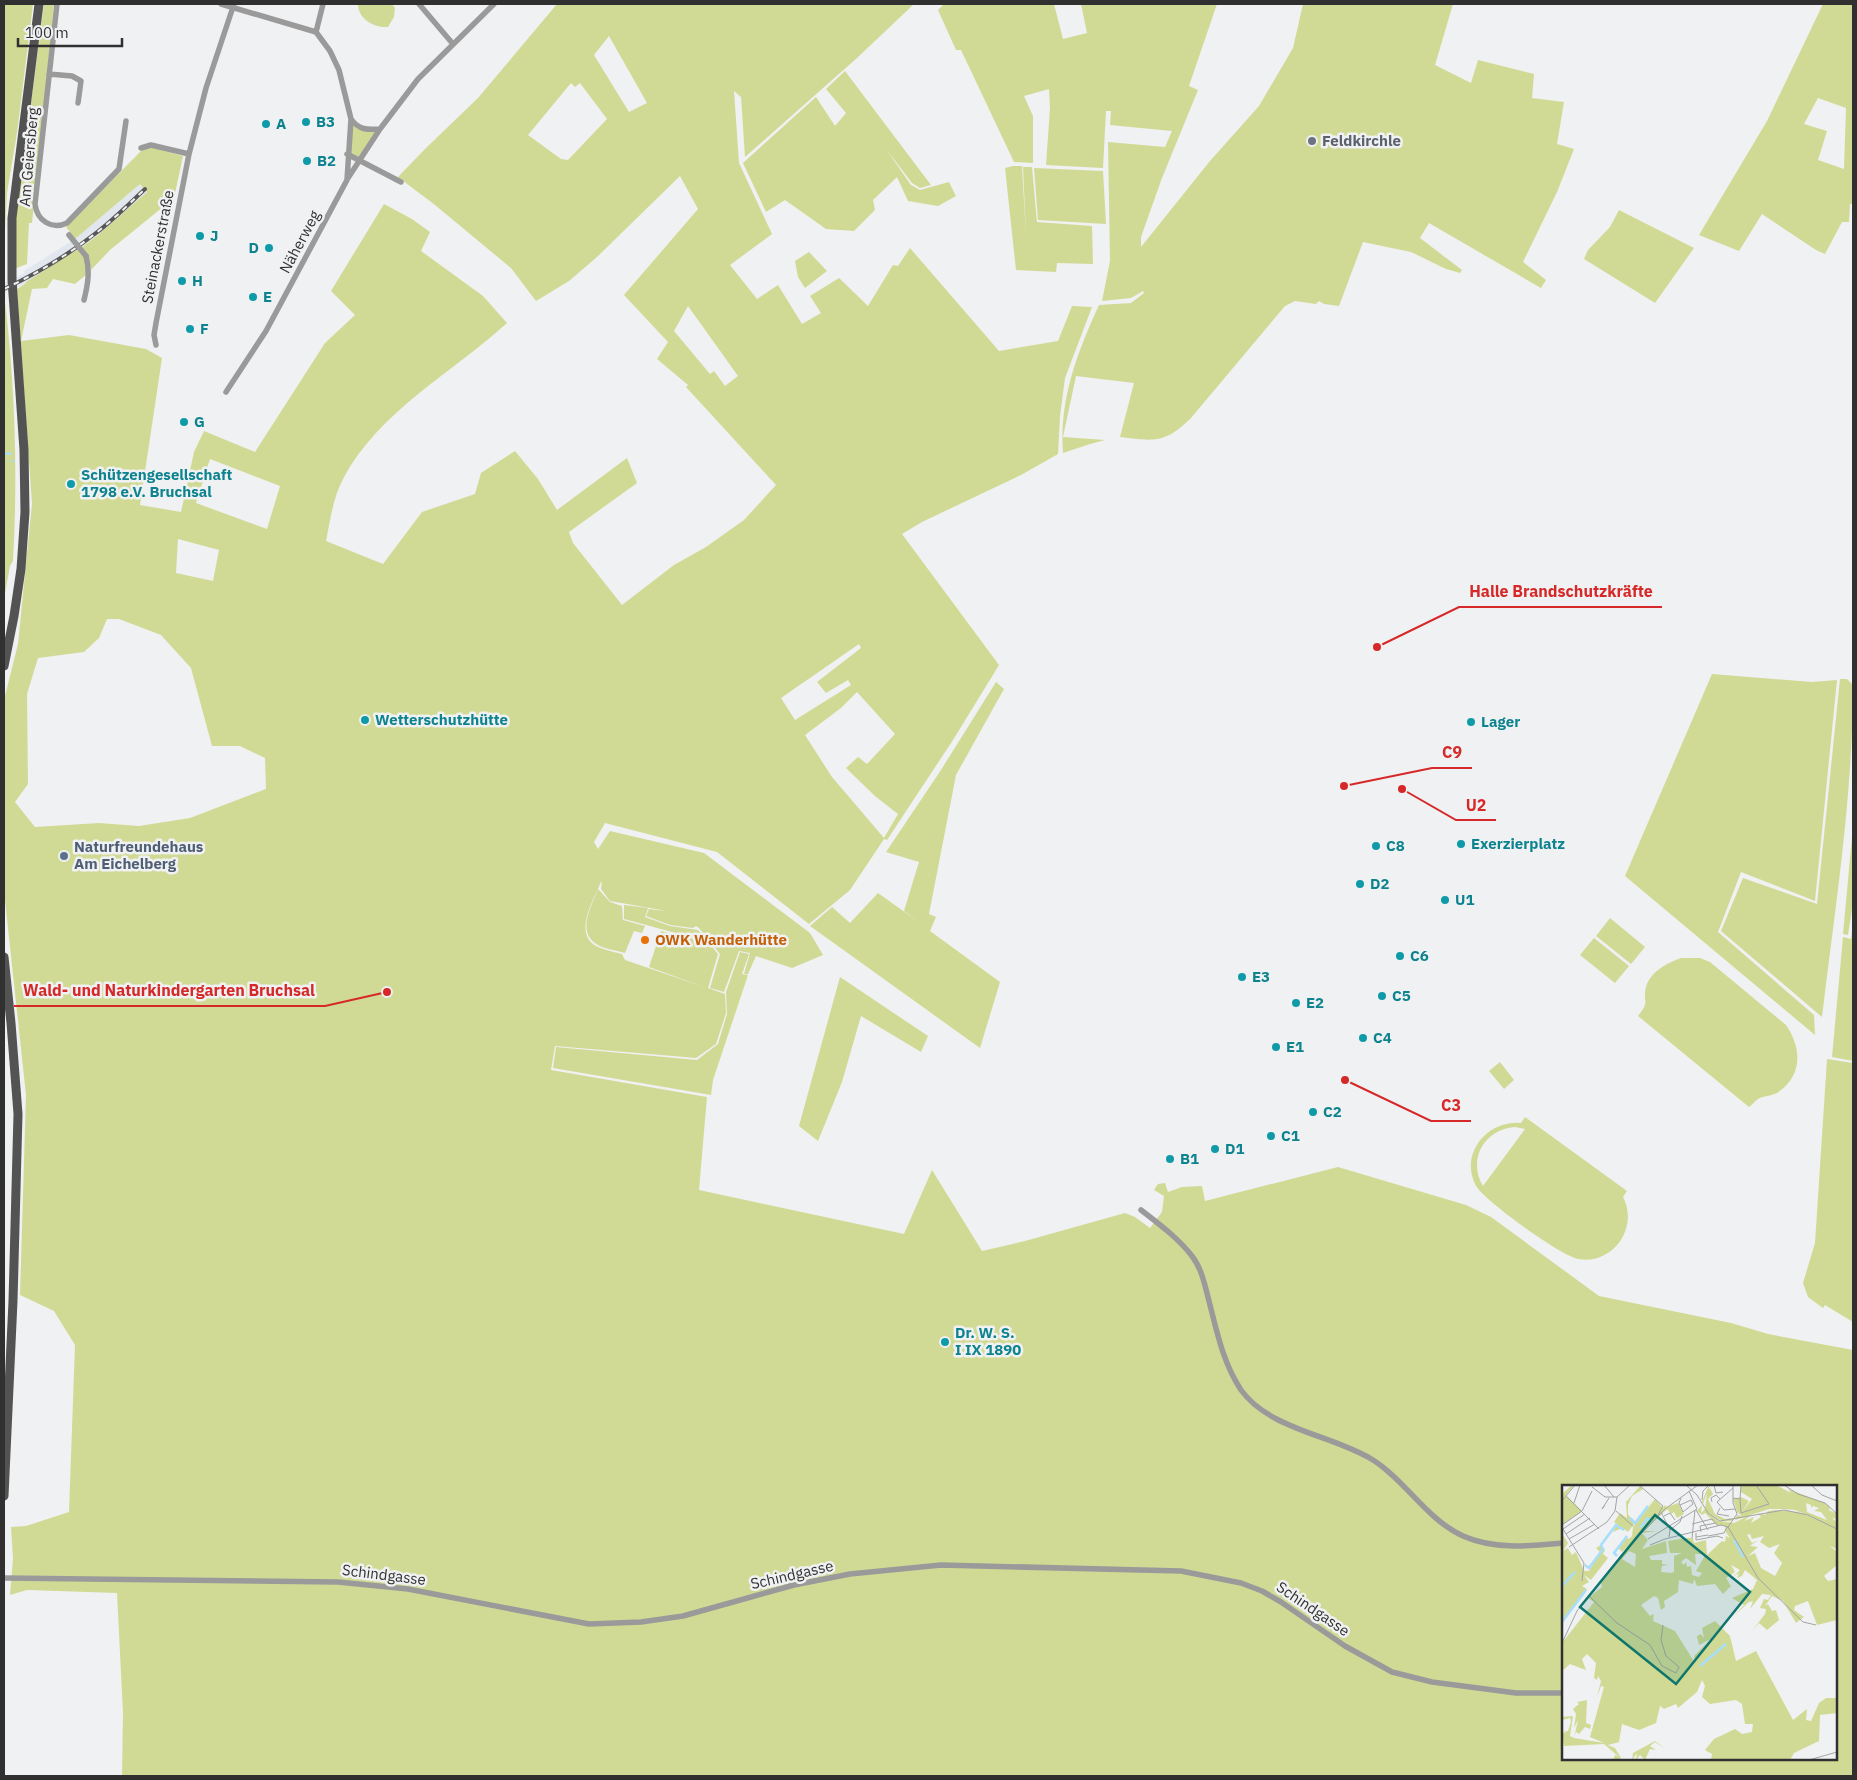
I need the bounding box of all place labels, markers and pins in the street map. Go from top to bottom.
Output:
place label: B3 [316,112,335,131]
place label: A [276,114,286,133]
marker: B3 [300,116,312,128]
marker: A [260,118,272,130]
place label: Feldkirchle [1322,131,1401,150]
marker: Feldkirchle [1306,135,1318,147]
place label: B2 [317,151,336,170]
marker: B2 [301,155,313,167]
place label: J [210,226,218,245]
marker: J [194,230,206,242]
place label: D [249,238,259,257]
marker: D [263,242,275,254]
place label: H [192,271,203,290]
marker: H [176,275,188,287]
place label: E [263,287,272,306]
marker: E [247,291,259,303]
place label: F [200,319,209,338]
marker: F [184,323,196,335]
place label: G [194,412,205,431]
marker: G [178,416,190,428]
place label: Schützengesellschaft 1798 e.V. Bruchsal [81,465,232,501]
marker: Schützengesellschaft 1798 e.V. Bruchsal [65,478,77,490]
callout: Halle Brandschutzkräfte [1459,576,1662,607]
place label: Wetterschutzhütte [375,710,508,729]
place label: Lager [1481,712,1520,731]
marker: Wetterschutzhütte [359,714,371,726]
marker: Lager [1465,716,1477,728]
callout: C9 [1432,737,1472,768]
callout: U2 [1456,789,1496,820]
place label: Exerzierplatz [1471,834,1565,853]
place label: C8 [1386,836,1405,855]
place label: Naturfreundehaus Am Eichelberg [74,837,204,873]
marker: Exerzierplatz [1455,838,1467,850]
marker: C8 [1370,840,1382,852]
marker: Naturfreundehaus Am Eichelberg [58,850,70,862]
place label: D2 [1370,874,1389,893]
marker: D2 [1354,878,1366,890]
place label: U1 [1455,890,1474,909]
marker: U1 [1439,894,1451,906]
place label: OWK Wanderhütte [655,930,787,949]
marker: OWK Wanderhütte [639,934,651,946]
place label: C6 [1410,946,1429,965]
marker: C6 [1394,950,1406,962]
place label: E3 [1252,967,1270,986]
marker: E3 [1236,971,1248,983]
callout: Wald- und Naturkindergarten Bruchsal [14,975,325,1006]
place label: C5 [1392,986,1411,1005]
marker: C5 [1376,990,1388,1002]
place label: E2 [1306,993,1324,1012]
marker: E2 [1290,997,1302,1009]
place label: C4 [1373,1028,1392,1047]
marker: C4 [1357,1032,1369,1044]
place label: E1 [1286,1037,1304,1056]
marker: E1 [1270,1041,1282,1053]
callout: C3 [1431,1090,1471,1121]
place label: C2 [1323,1102,1342,1121]
marker: C2 [1307,1106,1319,1118]
place label: C1 [1281,1126,1300,1145]
marker: C1 [1265,1130,1277,1142]
place label: D1 [1225,1139,1244,1158]
marker: D1 [1209,1143,1221,1155]
place label: B1 [1180,1149,1199,1168]
marker: B1 [1164,1153,1176,1165]
place label: Dr. W. S. I IX 1890 [955,1323,1021,1359]
marker: Dr. W. S. I IX 1890 [939,1336,951,1348]

